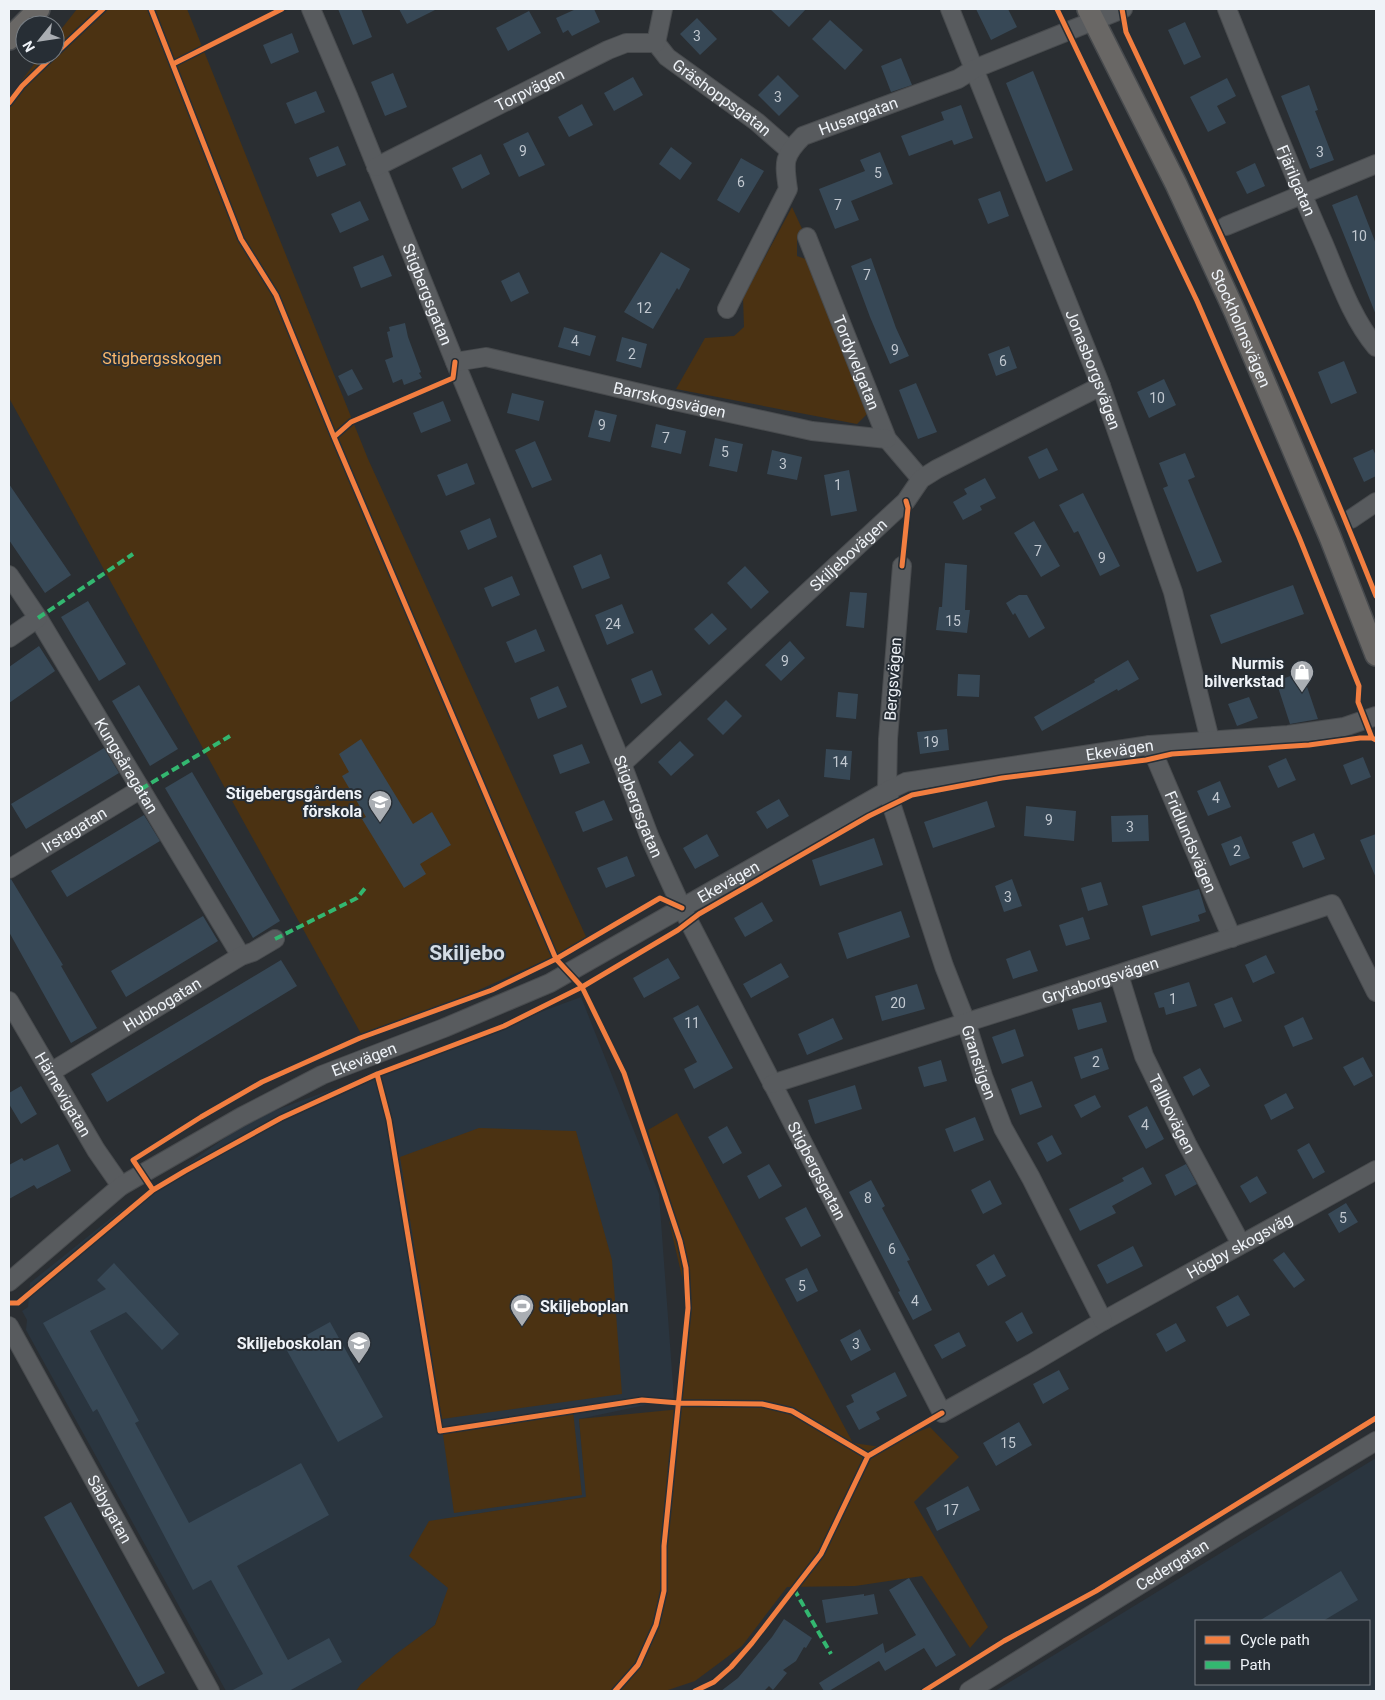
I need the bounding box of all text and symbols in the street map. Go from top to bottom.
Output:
north arrow [15,15,65,65]
house number: 3 [693,28,701,44]
text: N [19,38,38,55]
street label: Gräshoppsgatan [669,55,775,140]
street label: Torpvägen [492,64,567,115]
house number: 3 [774,89,782,105]
street label: Husargatan [816,93,900,139]
street label: Fjärilgatan [1273,142,1320,219]
house number: 9 [519,143,527,159]
house number: 3 [1316,144,1324,160]
house number: 5 [874,165,882,181]
house number: 6 [737,174,745,190]
house number: 7 [834,197,842,213]
house number: 10 [1351,228,1367,244]
street label: Stigbergsgatan [399,240,457,348]
street label: Stockholmsvägen [1207,266,1275,390]
house number: 7 [863,267,871,283]
house number: 12 [636,300,652,316]
street label: Jonasborgsvägen [1062,307,1125,432]
street label: Tordyvelgatan [829,312,884,413]
house number: 4 [571,333,579,349]
house number: 9 [891,342,899,358]
house number: 2 [628,346,636,362]
park label: Stigbergsskogen [102,349,222,368]
house number: 6 [999,353,1007,369]
street label: Barrskogsvägen [612,378,728,421]
house number: 10 [1149,390,1165,406]
house number: 9 [598,417,606,433]
house number: 7 [662,430,670,446]
house number: 5 [721,444,729,460]
house number: 3 [779,456,787,472]
house number: 1 [834,477,842,493]
street label: Skiljebovägen [805,514,891,595]
house number: 7 [1034,543,1042,559]
house number: 9 [1098,550,1106,566]
house number: 15 [945,613,961,629]
house number: 24 [605,616,621,632]
street label: Bergsvägen [881,637,905,721]
house number: 9 [781,653,789,669]
place label: Nurmis bilverkstad [1204,654,1284,691]
shop icon: Nurmis bilverkstad [1289,659,1315,693]
street label: Kungsåragatan [91,714,163,817]
house number: 19 [923,734,939,750]
street label: Ekevägen [1085,735,1155,764]
street label: Stigbergsgatan [610,752,667,860]
house number: 14 [832,754,848,770]
place label: Stigebergsgårdens förskola [226,784,362,821]
street label: Fridlundsvägen [1161,788,1221,895]
school or university icon: Stigebergsgårdens förskola [367,789,393,823]
house number: 4 [1212,790,1220,806]
street label: Irstagatan [38,803,110,857]
house number: 9 [1045,812,1053,828]
house number: 3 [1126,819,1134,835]
house number: 2 [1233,843,1241,859]
street label: Ekevägen [694,856,762,907]
house number: 3 [1004,889,1012,905]
district label: Skiljebo [429,941,505,965]
street label: Grytaborgsvägen [1039,953,1161,1008]
street label: Hubbogatan [120,973,204,1035]
house number: 1 [1169,991,1177,1007]
house number: 20 [890,995,906,1011]
house number: 11 [684,1015,700,1031]
street label: Granstigen [958,1023,1001,1102]
street label: Ekevägen [329,1038,399,1080]
street label: Härnevigatan [31,1049,96,1140]
house number: 2 [1092,1054,1100,1070]
street label: Tallbovägen [1145,1071,1200,1157]
house number: 4 [1141,1117,1149,1133]
street label: Stigbergsgatan [784,1118,850,1223]
house number: 8 [864,1190,872,1206]
street label: Högby skogsväg [1183,1209,1296,1282]
house number: 5 [1339,1210,1347,1226]
house number: 6 [888,1241,896,1257]
house number: 5 [798,1278,806,1294]
sports icon: Skiljeboplan [509,1293,535,1327]
house number: 4 [911,1293,919,1309]
place label: Skiljeboplan [540,1297,629,1316]
school or university icon: Skiljeboskolan [346,1330,372,1364]
place label: Skiljeboskolan [237,1334,342,1353]
house number: 3 [852,1336,860,1352]
house number: 15 [1000,1435,1016,1451]
street label: Säbygatan [83,1472,136,1547]
house number: 17 [943,1502,959,1518]
street label: Cedergatan [1132,1535,1212,1595]
legend [1195,1620,1370,1685]
text: Cycle path [1240,1631,1310,1649]
text: Path [1240,1656,1271,1674]

